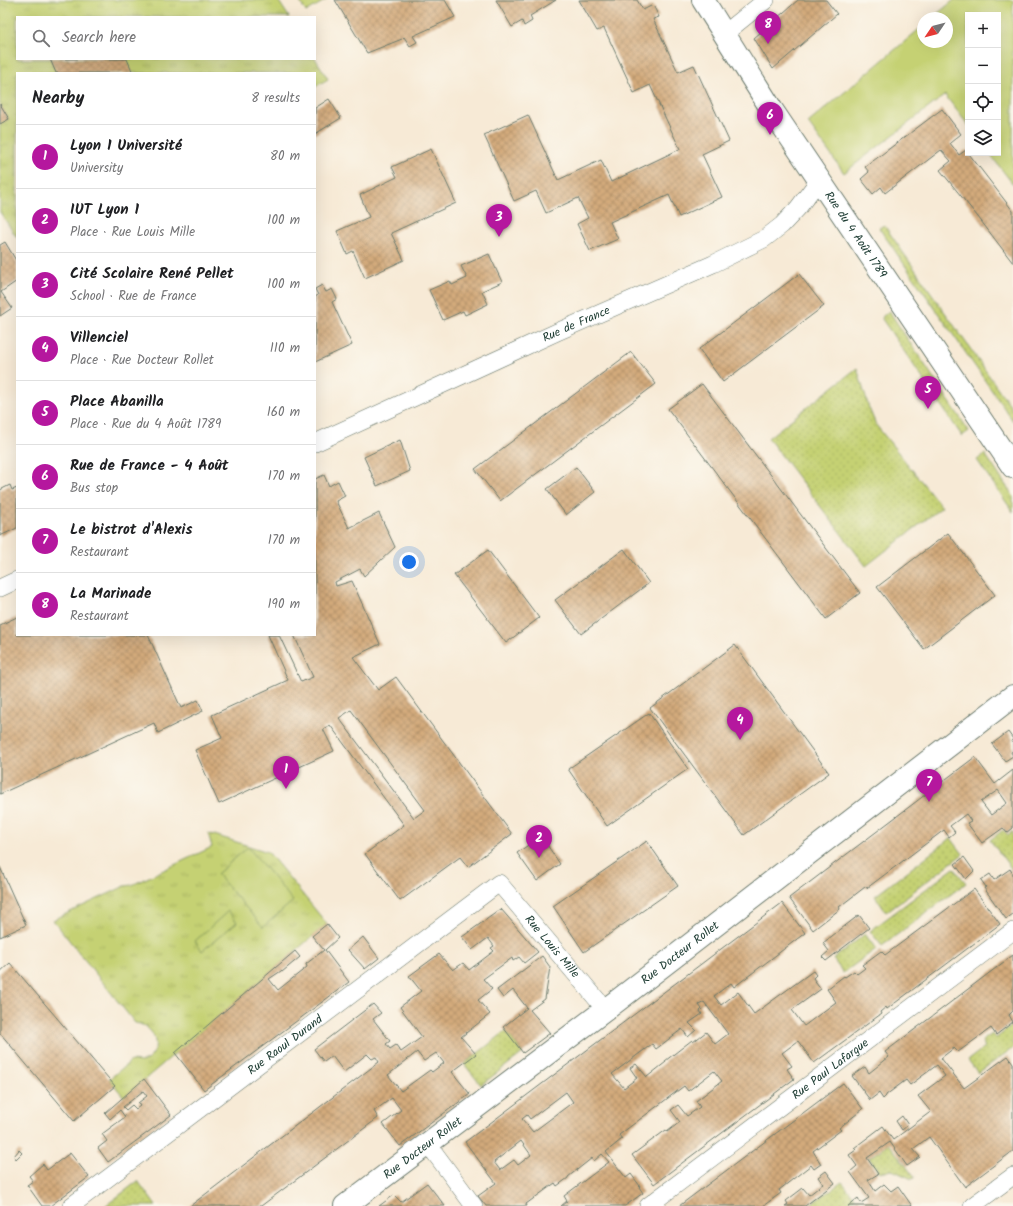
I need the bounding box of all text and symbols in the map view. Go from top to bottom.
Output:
pin: 8 [755,11,781,44]
north arrow [917,12,953,48]
map controls [965,12,1001,156]
button: + [965,12,1001,48]
search box [16,16,316,60]
text: Search here [62,26,136,50]
icon: search [30,27,52,49]
button: − [965,48,1001,84]
button: locate [965,84,1001,120]
text: Nearby [32,85,84,112]
text: 8 results [251,88,300,109]
pin: 6 [757,102,783,135]
button: layers [965,120,1001,156]
text: Lyon 1 Université [70,134,182,158]
text: 1 [43,146,47,167]
text: 80 m [270,146,300,167]
text: University [70,158,123,179]
street label: Rue du 4 Août 1789 [819,187,892,282]
text: IUT Lyon 1 [70,198,139,222]
pin: 3 [486,204,512,237]
text: 2 [41,210,49,231]
text: 100 m [267,210,300,231]
text: Place · Rue Louis Mille [70,222,195,243]
text: Cité Scolaire René Pellet [70,262,234,286]
text: 3 [41,274,49,295]
text: 100 m [267,274,300,295]
text: School · Rue de France [70,286,196,307]
street label: Rue de France [539,301,614,348]
text: Villenciel [70,326,128,350]
text: 4 [41,338,49,359]
text: 110 m [270,338,300,359]
text: Place · Rue Docteur Rollet [70,350,214,371]
pin: 5 [915,376,941,409]
text: Place Abanilla [70,390,164,414]
text: 5 [42,402,48,423]
text: 160 m [267,402,300,423]
text: Place · Rue du 4 Août 1789 [70,414,221,435]
text: Rue de France - 4 Août [70,454,228,478]
text: 6 [41,466,49,487]
text: 170 m [268,466,300,487]
text: Bus stop [70,478,118,499]
text: Le bistrot d'Alexis [70,518,192,542]
text: 7 [42,530,48,551]
text: 170 m [268,530,300,551]
text: Restaurant [70,542,129,563]
your location [399,552,419,572]
text: La Marinade [70,582,151,606]
text: 8 [41,594,49,615]
text: 190 m [268,594,300,615]
text: Restaurant [70,606,129,627]
pin: 4 [727,707,753,740]
pin: 1 [273,756,299,789]
pin: 7 [916,769,942,802]
pin: 2 [526,825,552,858]
street label: Rue Louis Mille [520,911,584,983]
street label: Rue Docteur Rollet [637,916,724,989]
street label: Rue Raoul Durand [243,1010,328,1080]
street label: Rue Paul Lafargue [788,1034,873,1104]
street label: Rue Docteur Rollet [379,1112,467,1184]

